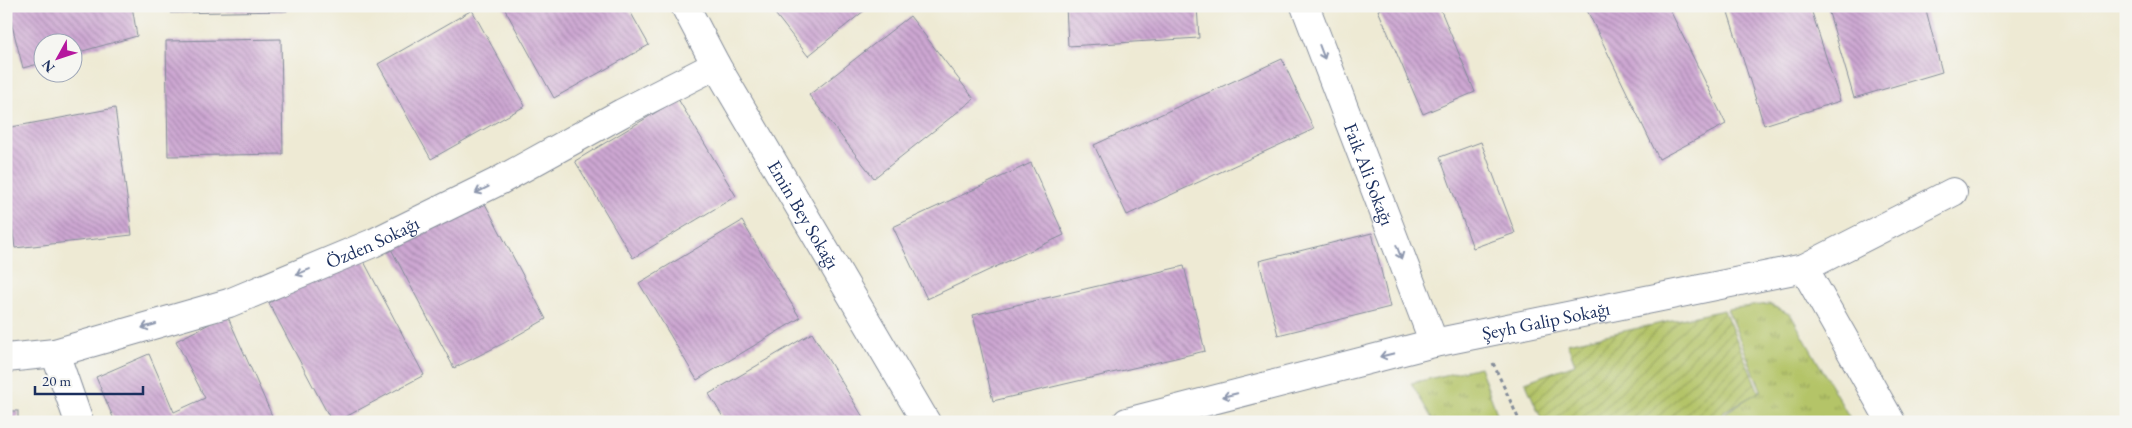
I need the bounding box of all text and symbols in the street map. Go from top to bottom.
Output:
north arrow [32,32,82,82]
one-way arrow [1318,44,1327,59]
text: N [37,56,59,76]
street label: Faik Ali Sokağı [1338,120,1400,229]
street label: Emin Bey Sokağı [762,156,845,274]
one-way arrow [475,185,490,195]
street label: Özden Sokağı [322,210,424,274]
one-way arrow [1395,244,1405,259]
one-way arrow [295,268,311,277]
street label: Şeyh Galip Sokağı [1480,296,1612,346]
one-way arrow [142,321,158,331]
one-way arrow [1380,351,1396,360]
scale bar [35,363,142,395]
text: 20 m [42,371,71,390]
one-way arrow [1222,391,1238,401]

